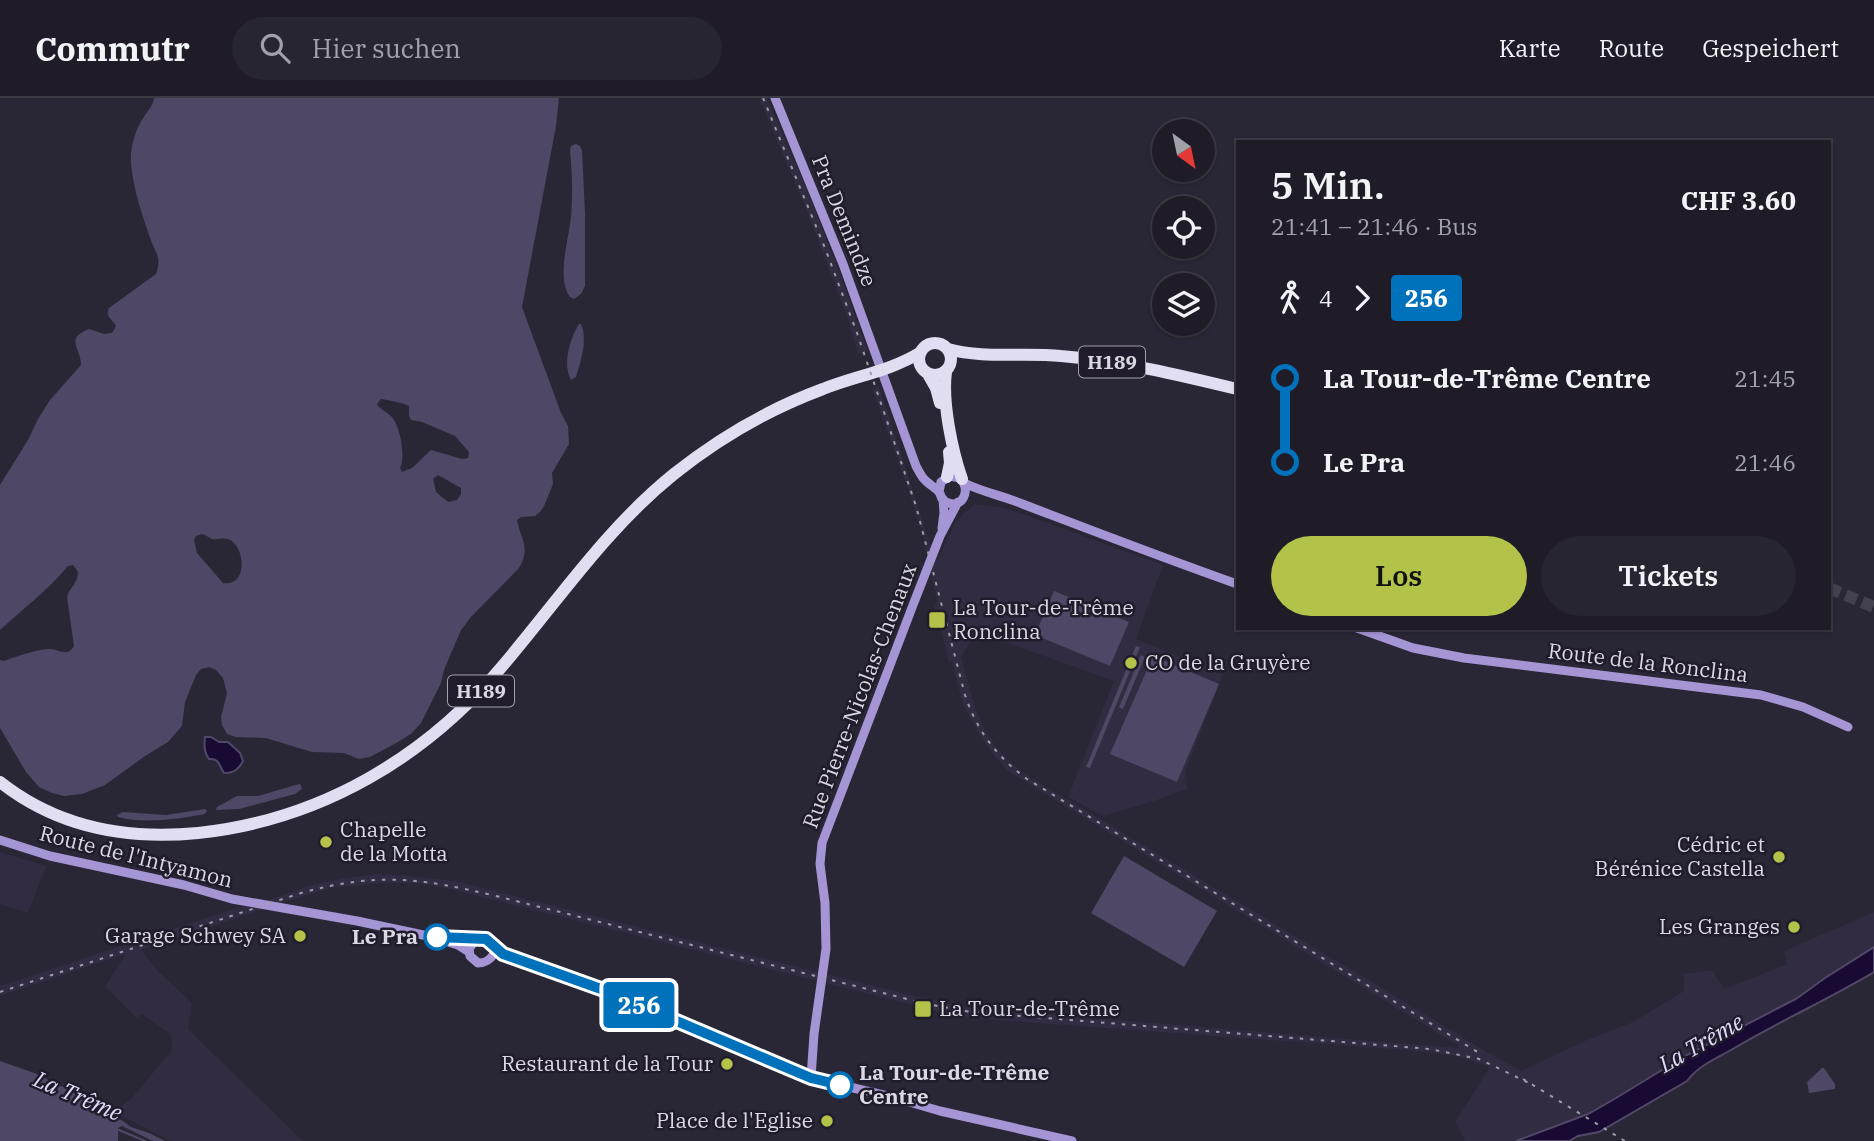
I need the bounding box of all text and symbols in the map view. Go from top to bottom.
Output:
search box [232,17,722,80]
text: Commutr [35,27,190,70]
icon: search [256,29,294,67]
text: Hier suchen [312,31,461,65]
text: Karte [1499,32,1561,64]
text: Route [1599,32,1664,64]
text: Gespeichert [1702,32,1839,64]
north arrow [1152,119,1214,182]
map controls [1152,119,1215,336]
street label: Pra Demindze [806,151,884,290]
text: 5 Min. [1271,160,1385,209]
text: CHF 3.60 [1681,183,1796,217]
button: locate [1152,196,1215,259]
text: 21:41 – 21:46 · Bus [1271,211,1478,241]
button: layers [1152,273,1215,336]
icon: walk [1271,279,1309,317]
icon: forward [1343,279,1381,317]
text: 256 [1405,282,1448,314]
text: 4 [1319,283,1333,313]
road number: H189 [1079,346,1145,378]
text: La Tour-de-Trême Centre [1323,361,1651,395]
text: 21:45 [1734,363,1796,393]
text: Le Pra [1323,445,1405,479]
text: 21:46 [1734,447,1796,477]
button: Los [1271,536,1527,616]
button: Tickets [1541,536,1796,616]
street label: Rue Pierre-Nicolas-Chenaux [795,559,923,832]
place label: La Tour-de-Trême Ronclina [953,593,1134,645]
marker: La Tour-de-Trême Ronclina [927,610,947,630]
street label: Route de la Ronclina [1546,636,1750,688]
place label: CO de la Gruyère [1145,648,1310,676]
marker: CO de la Gruyère [1123,655,1139,671]
road number: H189 [448,676,514,706]
place label: Chapelle de la Motta [340,815,448,867]
street label: Route de l'Intyamon [37,818,236,894]
place label: Cédric et Bérénice Castella [1595,830,1765,882]
marker: Chapelle de la Motta [318,834,334,850]
marker: Cédric et Bérénice Castella [1771,849,1787,865]
place label: Les Granges [1659,912,1780,940]
marker: Les Granges [1786,919,1802,935]
place label: Garage Schwey SA [105,921,287,949]
place label: Le Pra [352,922,418,950]
marker: Le Pra [424,924,450,950]
marker: Garage Schwey SA [292,928,308,944]
line badge: 256 [599,982,679,1028]
text: 256 [617,989,661,1021]
place label: La Tour-de-Trême [939,994,1120,1022]
marker: La Tour-de-Trême [913,999,933,1019]
water label: La Trême [1652,1006,1748,1079]
place label: Restaurant de la Tour [501,1049,714,1077]
marker: Restaurant de la Tour [719,1056,735,1072]
place label: La Tour-de-Trême Centre [859,1058,1050,1110]
water label: La Trême [29,1063,127,1127]
marker: La Tour-de-Trême Centre [827,1072,853,1098]
place label: Place de l'Eglise [656,1106,813,1134]
marker: Place de l'Eglise [819,1113,835,1129]

